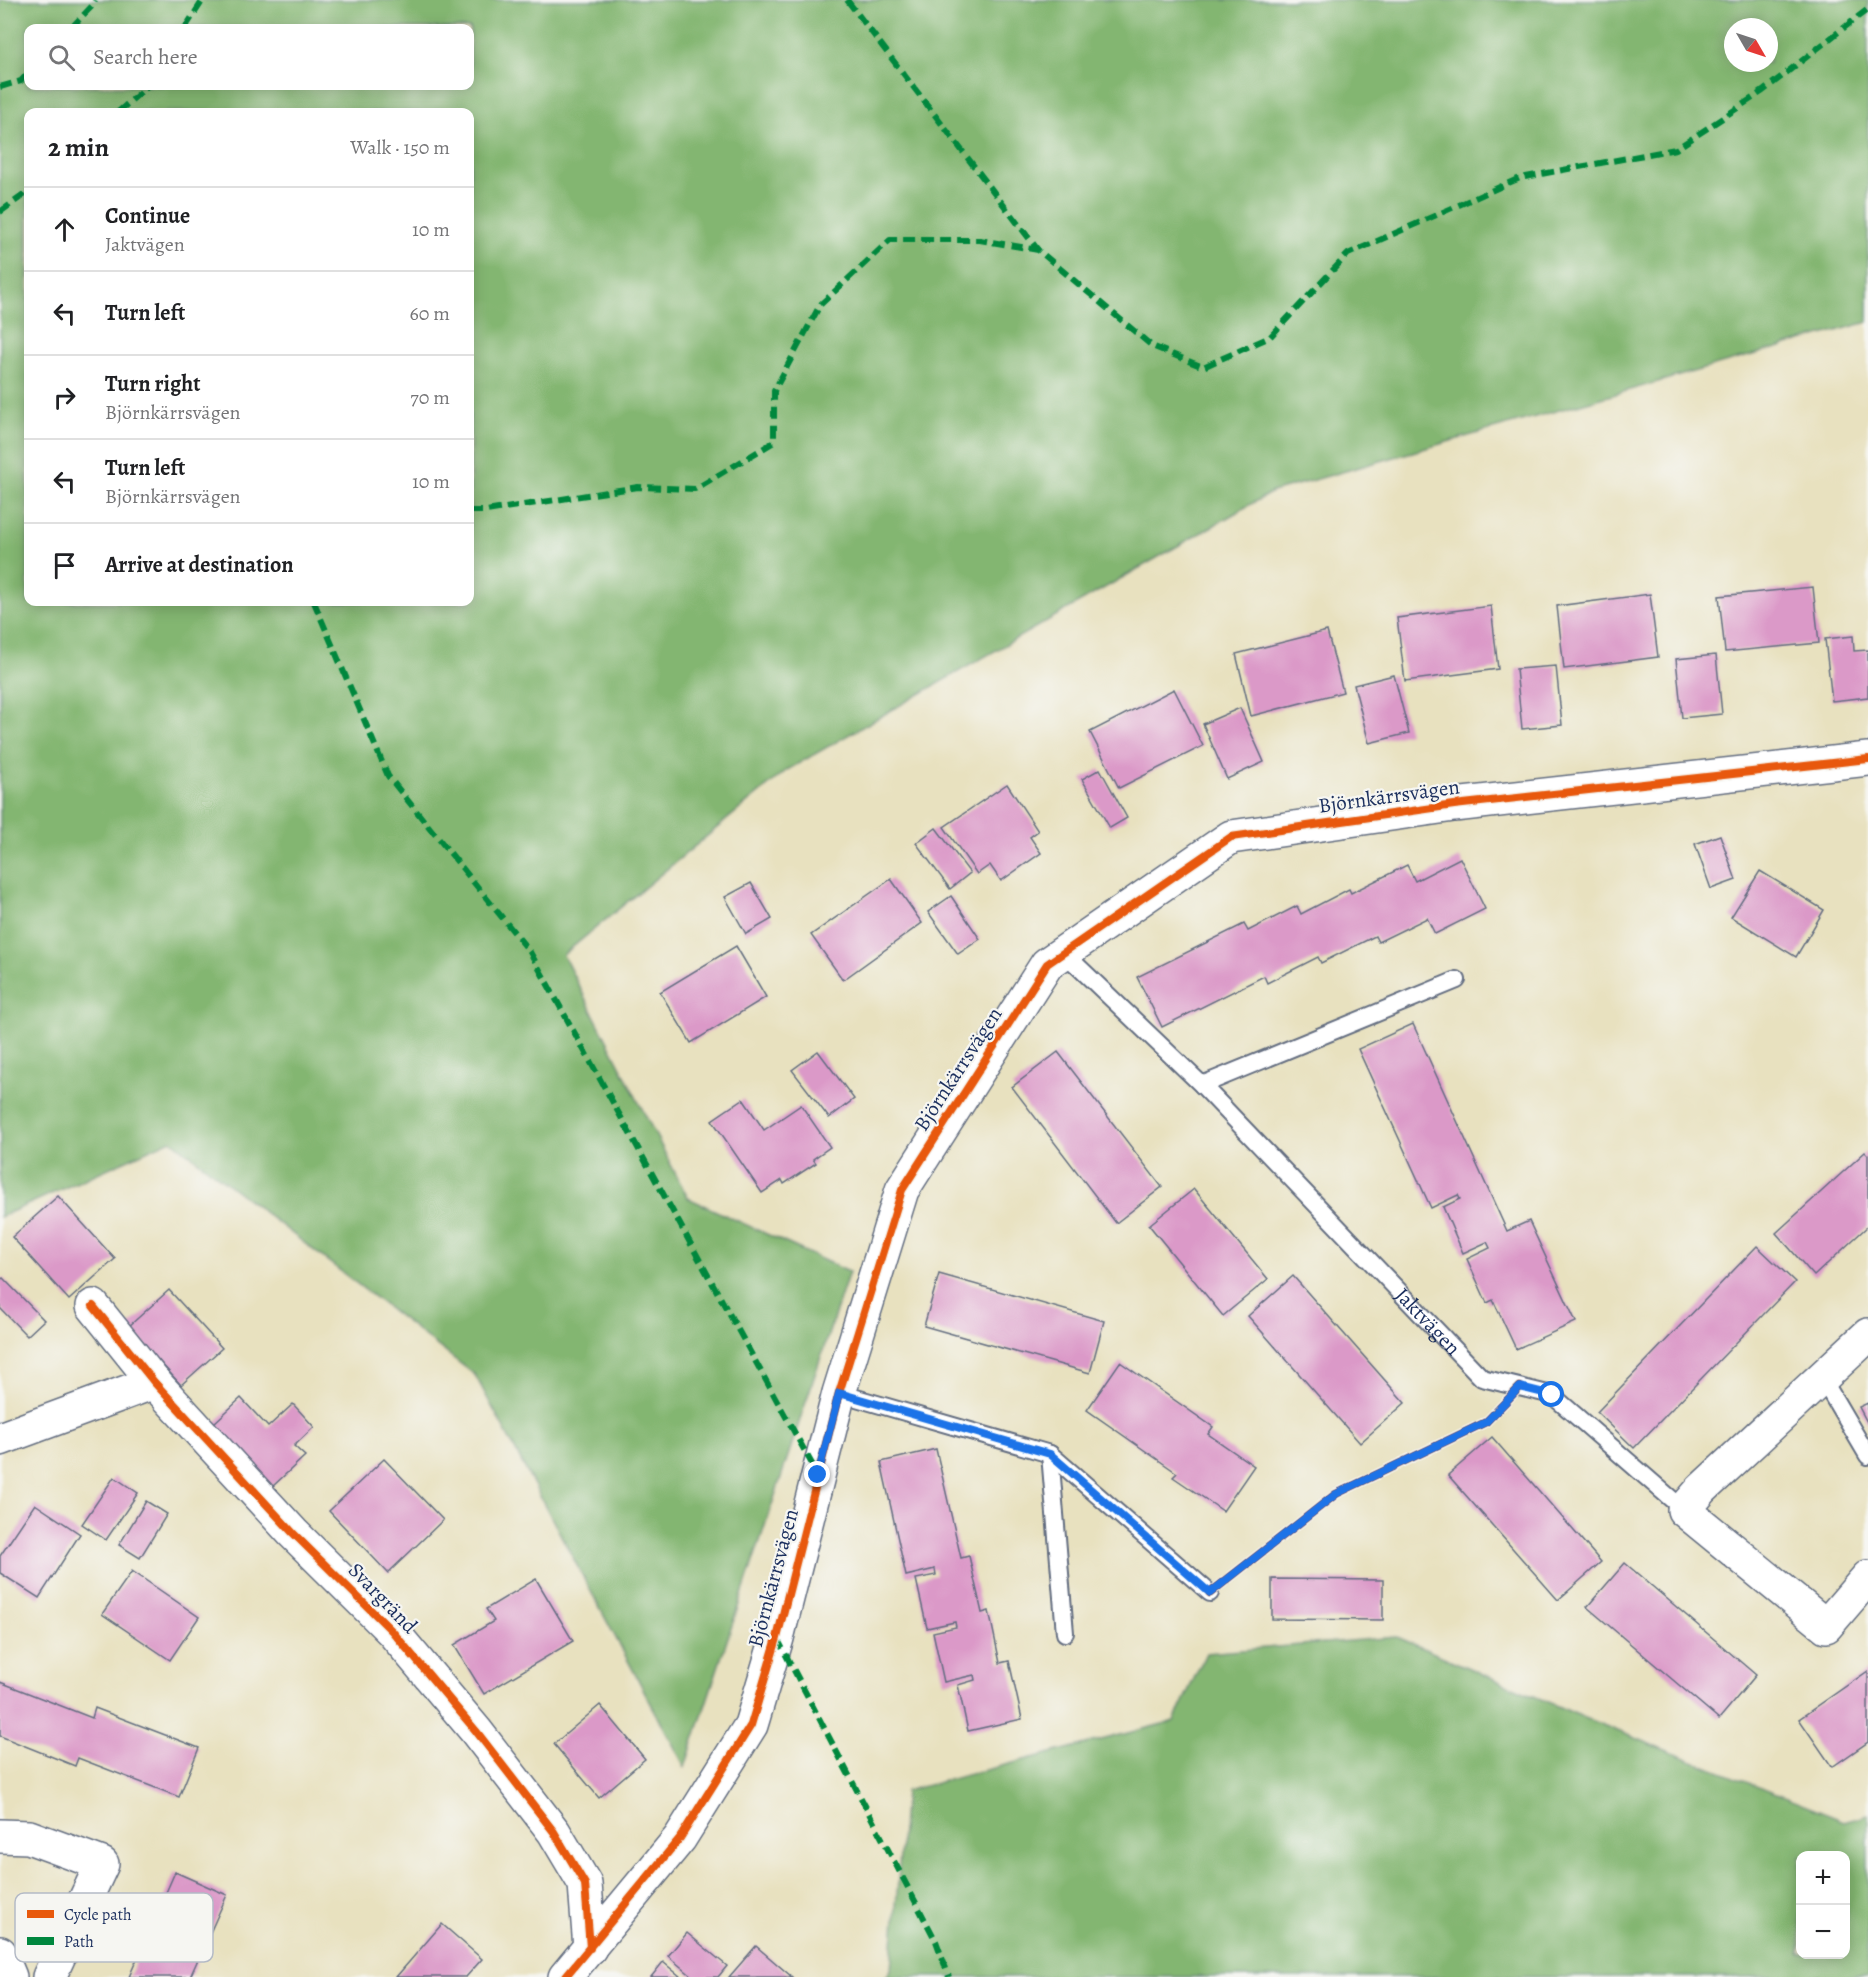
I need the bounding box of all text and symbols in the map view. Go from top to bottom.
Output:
north arrow [1724,18,1778,72]
search box [24,24,474,90]
icon: search [45,41,78,74]
text: Search here [93,42,198,72]
text: 2 min [48,130,109,165]
text: Walk · 150 m [350,134,450,161]
text: Continue [105,201,190,231]
icon: ahead [48,213,81,246]
text: 10 m [412,216,450,243]
text: Jaktvägen [105,231,185,258]
icon: left [48,297,81,330]
text: Turn left [105,298,185,328]
text: 60 m [410,300,450,327]
text: Turn right [105,369,201,399]
icon: right [48,381,81,414]
text: 70 m [410,384,450,411]
text: Björnkärrsvägen [105,399,241,426]
text: Turn left [105,453,185,483]
icon: left [48,465,81,498]
text: 10 m [412,468,450,495]
text: Björnkärrsvägen [105,483,241,510]
icon: arrive [48,549,81,582]
text: Arrive at destination [105,550,294,580]
street label: Björnkärrsvägen [1317,772,1461,820]
street label: Björnkärrsvägen [907,1002,1009,1136]
street label: Jaktvägen [1389,1282,1467,1361]
route start [1538,1381,1564,1407]
route end [804,1461,830,1487]
street label: Björnkärrsvägen [741,1506,805,1650]
street label: Svargränd [342,1556,424,1640]
map controls [1796,1851,1850,1959]
button: + [1796,1851,1850,1905]
legend [15,1893,213,1962]
text: Cycle path [64,1904,132,1926]
button: − [1796,1905,1850,1959]
text: Path [64,1931,94,1953]

